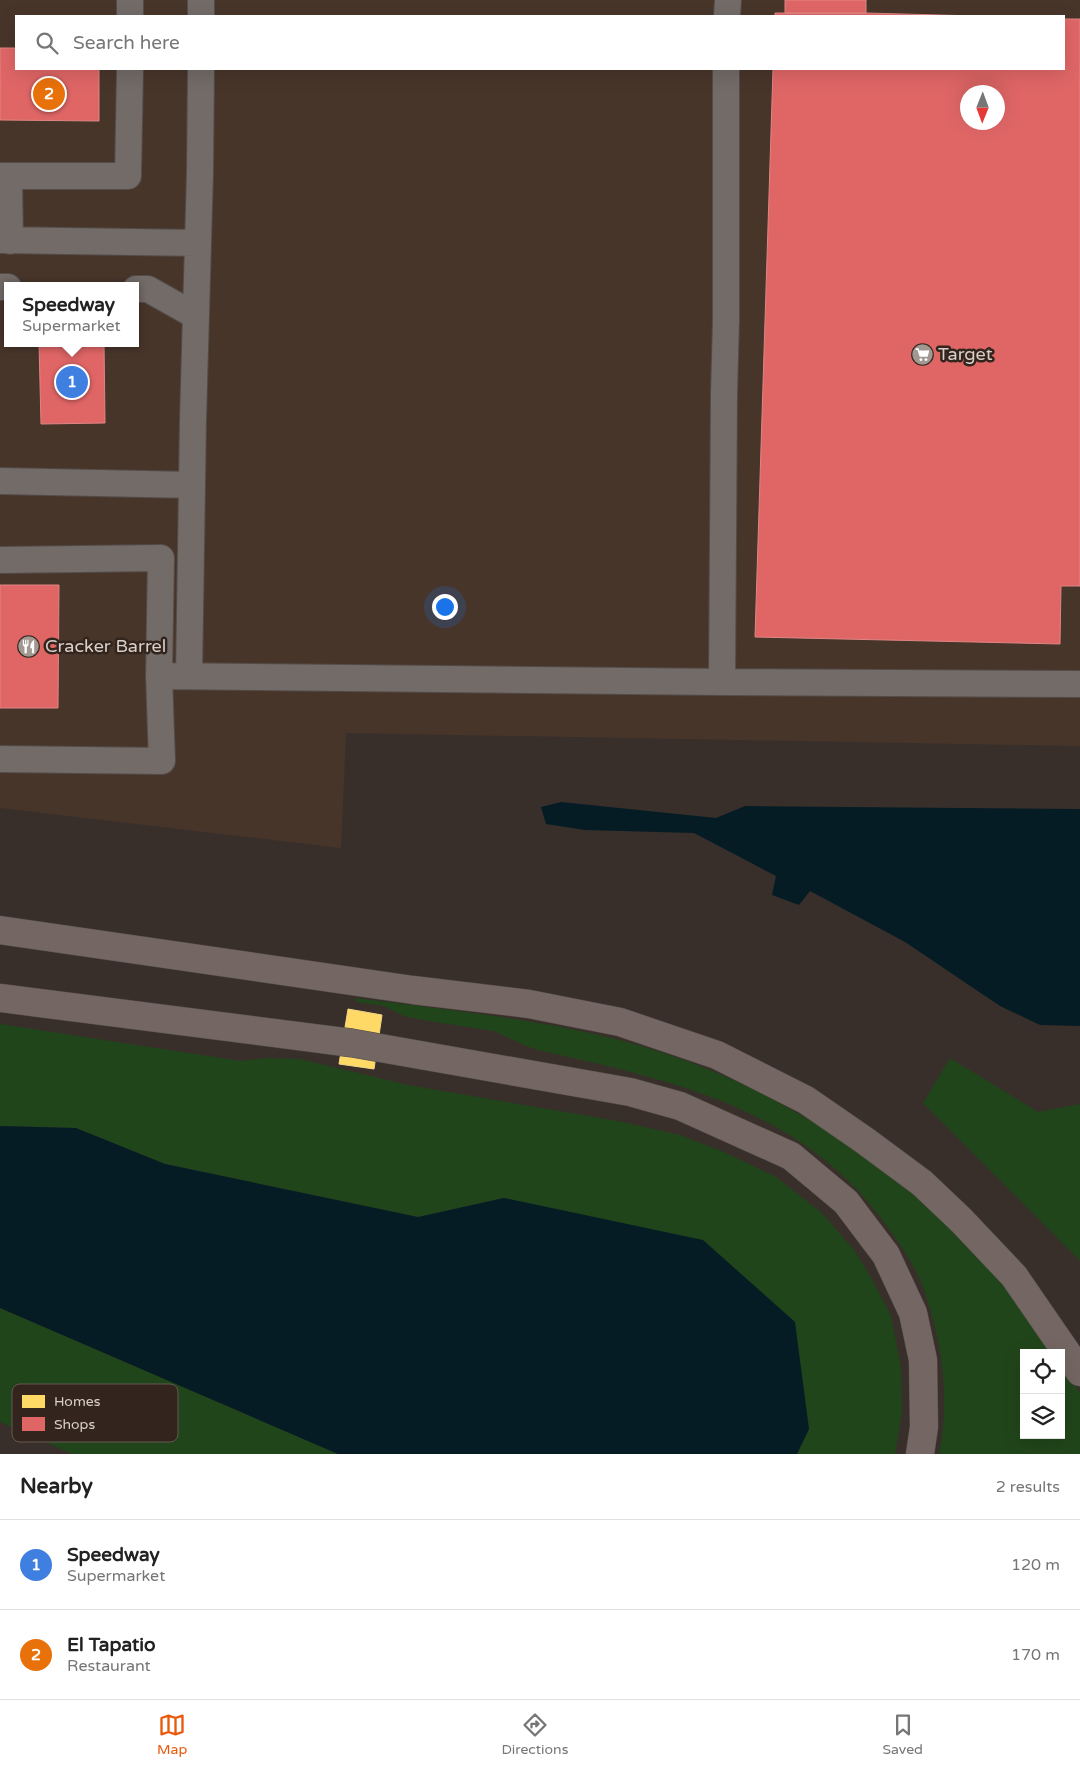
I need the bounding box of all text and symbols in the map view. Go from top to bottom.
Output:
search box [15,15,1065,70]
icon: search [33,29,61,57]
text: Search here [73,32,180,54]
pin: 2 [33,75,65,113]
north arrow [960,85,1005,130]
popup [4,282,139,347]
text: Speedway [22,294,115,316]
text: Supermarket [22,316,121,336]
supermarket icon: Target [910,342,934,366]
place label: Target [938,343,993,365]
pin: 1 [56,363,88,401]
your location [432,594,458,620]
restaurant icon: Cracker Barrel [17,634,41,658]
place label: Cracker Barrel [45,635,166,657]
map controls [1020,1349,1065,1439]
button: locate [1020,1349,1065,1394]
legend [12,1384,178,1442]
text: Homes [54,1393,101,1410]
button: layers [1020,1394,1065,1439]
text: Shops [54,1416,95,1433]
text: Nearby [20,1474,93,1499]
text: 2 results [996,1477,1060,1497]
text: Speedway [67,1544,160,1566]
text: 1 [31,1555,41,1575]
text: 120 m [1011,1555,1060,1575]
text: Supermarket [67,1566,165,1586]
text: El Tapatio [67,1634,156,1656]
text: 2 [31,1645,41,1665]
text: 170 m [1011,1645,1060,1665]
text: Restaurant [67,1656,151,1676]
tab: Map [157,1711,187,1758]
tab: Directions [501,1711,568,1758]
tab: Saved [882,1711,923,1758]

